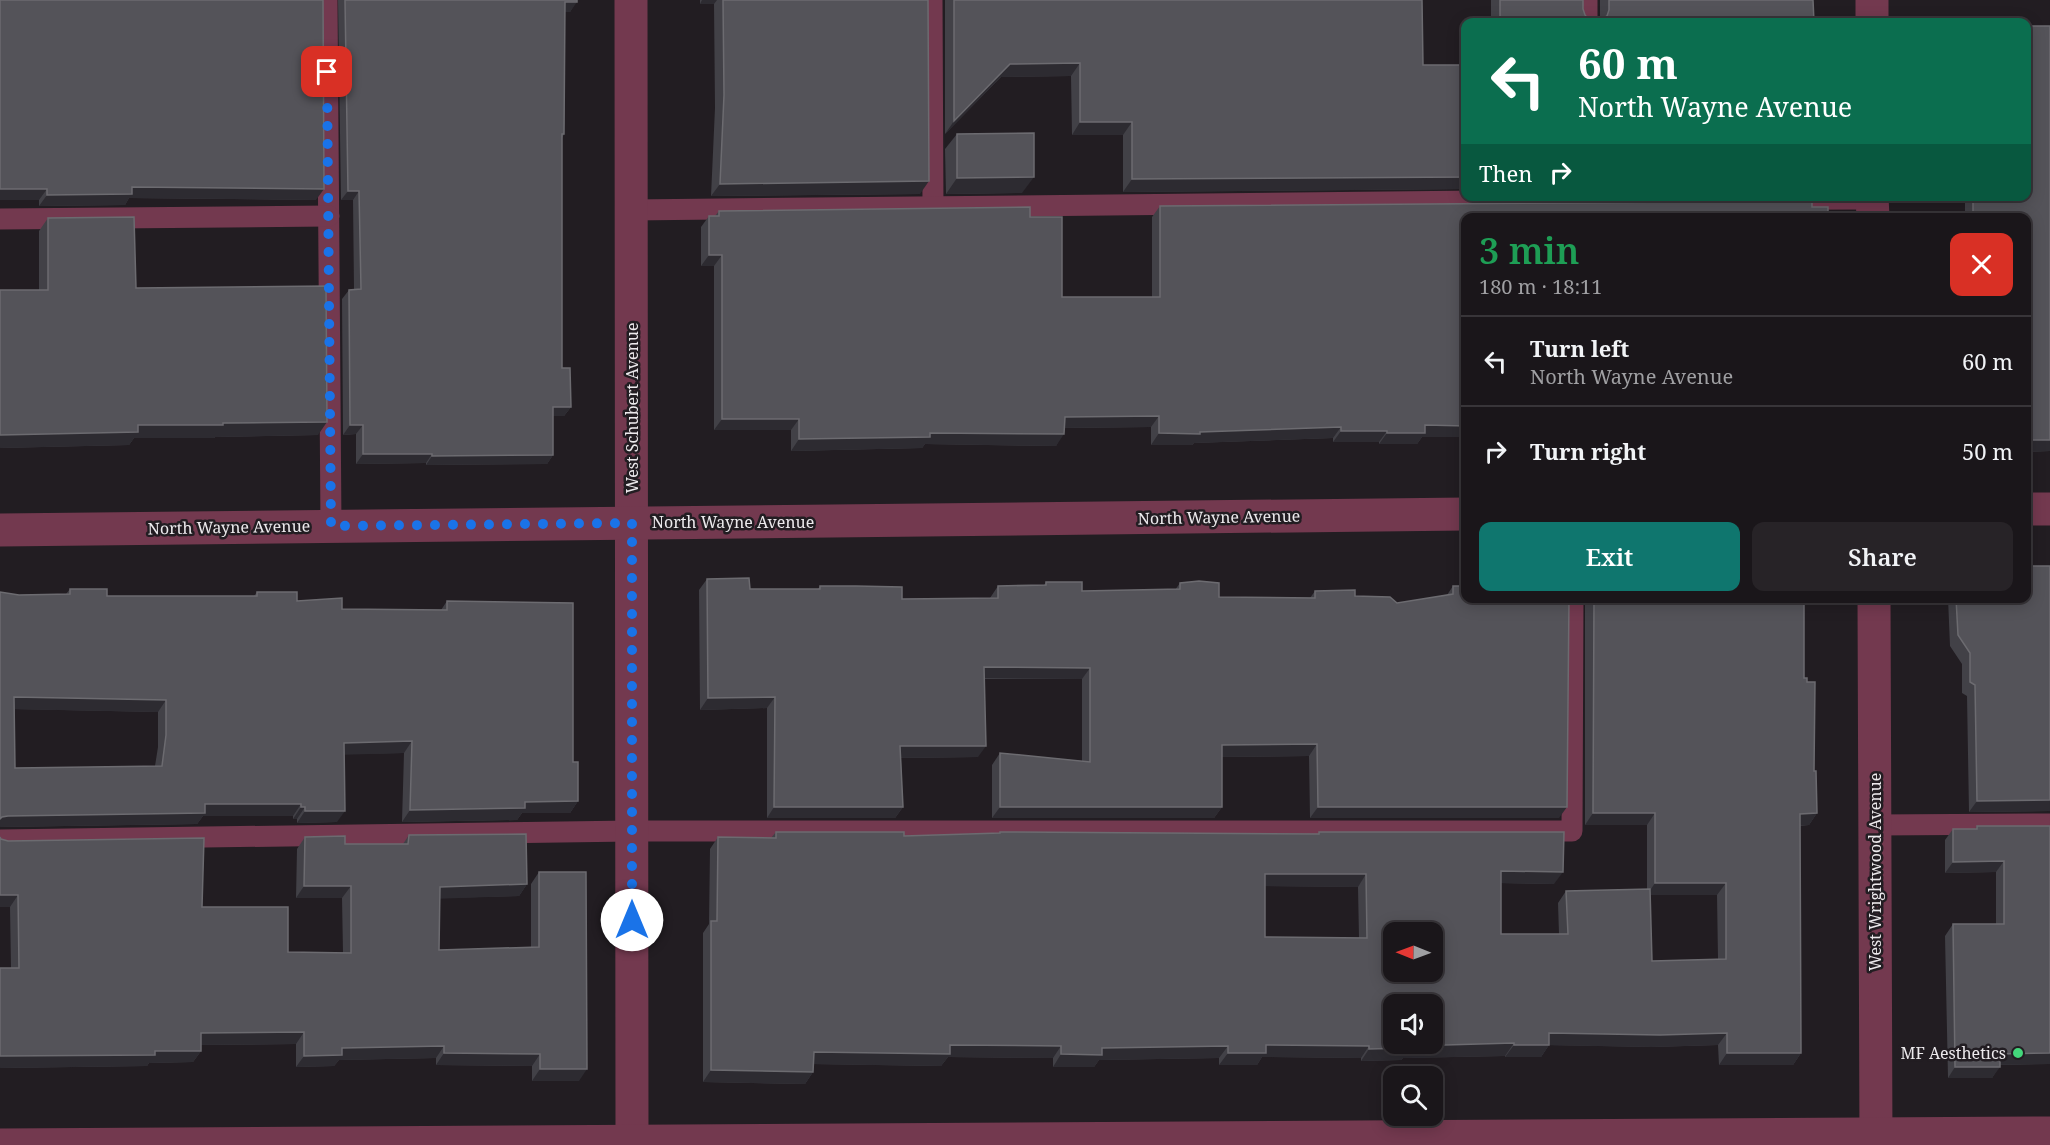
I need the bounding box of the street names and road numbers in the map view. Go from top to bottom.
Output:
street label: West Schubert Avenue [621,322,643,494]
street label: North Wayne Avenue [1138,505,1300,529]
street label: North Wayne Avenue [652,511,814,533]
street label: North Wayne Avenue [148,515,310,539]
street label: West Wrightwood Avenue [1864,773,1886,971]

